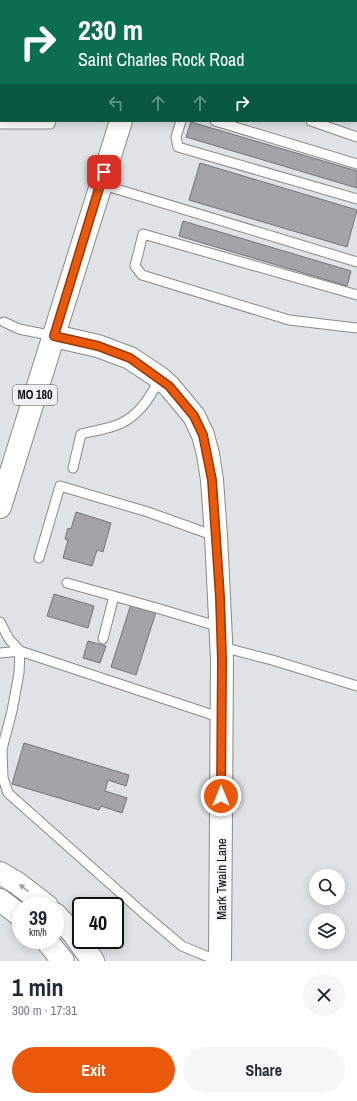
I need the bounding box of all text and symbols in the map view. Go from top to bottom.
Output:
text: 230 m [78,11,143,49]
icon: right [12,16,64,68]
text: Saint Charles Rock Road [78,47,245,72]
icon: left [105,92,127,114]
icon: ahead [147,92,169,114]
icon: ahead [189,92,211,114]
icon: right [231,92,253,114]
pin [87,155,121,189]
icon: arrive [93,161,115,183]
road number: MO 180 [13,385,57,405]
position arrow [200,775,242,817]
street label: Mark Twain Lane [213,838,230,920]
map controls [309,869,345,949]
button: search [309,869,345,905]
one-way arrow [19,884,30,893]
speed limit sign: 40 [72,897,124,949]
text: 39 [29,904,47,931]
button: layers [309,913,345,949]
text: km/h [29,926,47,939]
text: 1 min [12,971,63,1003]
button: close [303,974,345,1016]
text: 300 m · 17:31 [12,1002,77,1019]
button: Exit [12,1047,175,1093]
button: Share [183,1047,345,1093]

